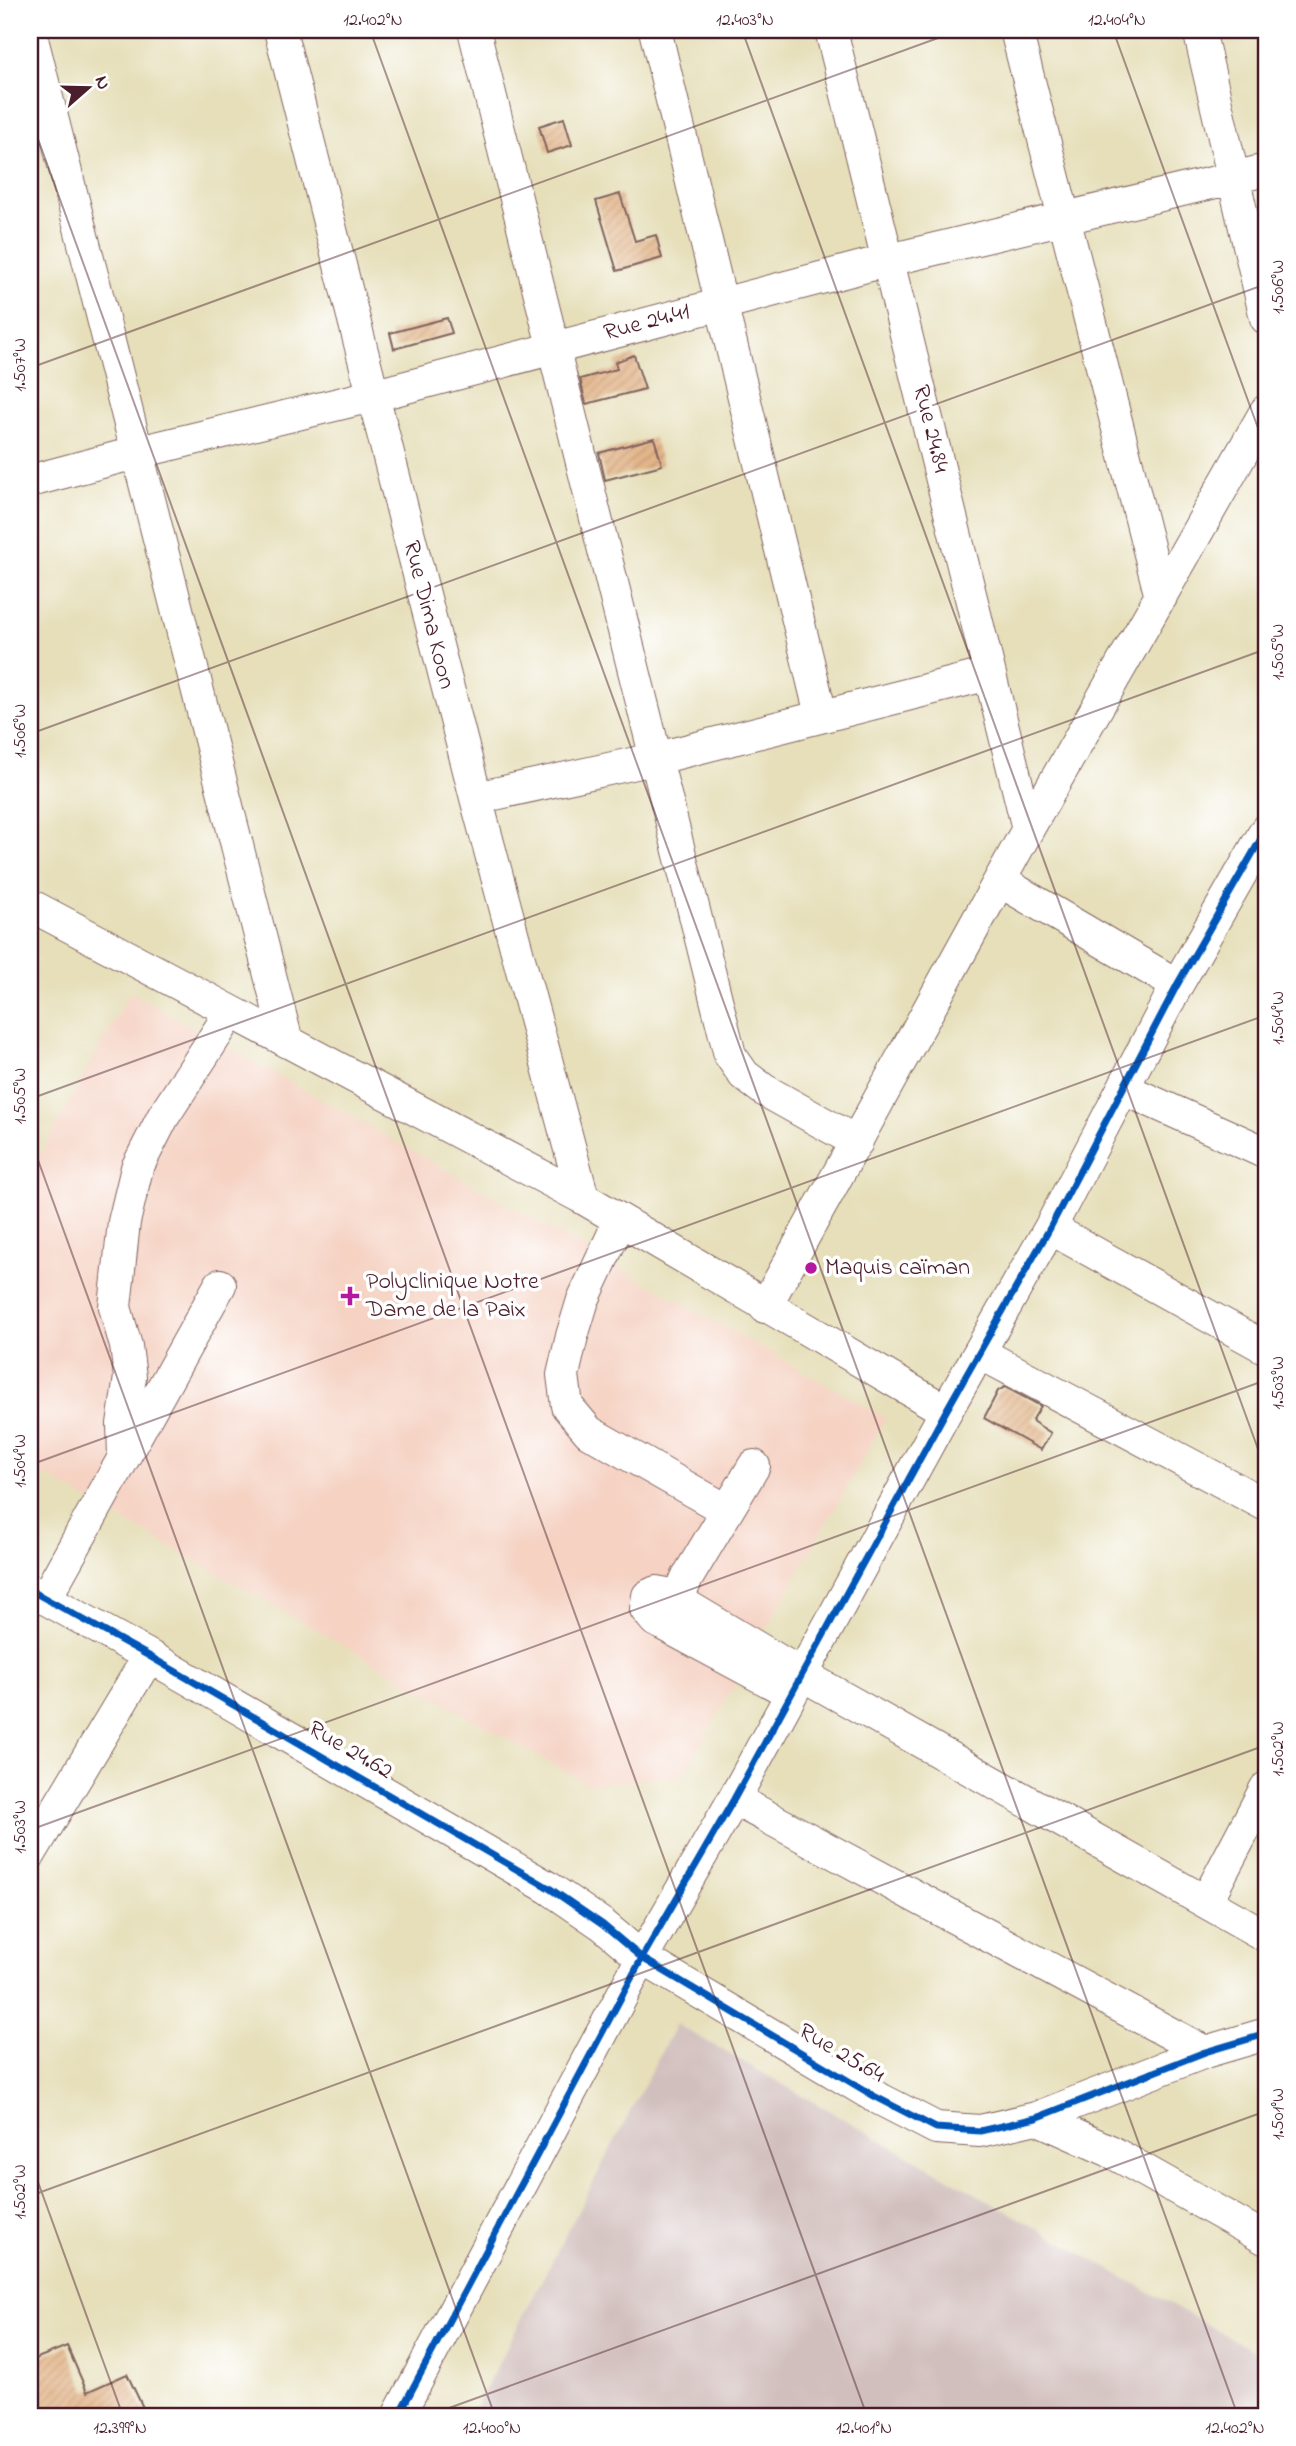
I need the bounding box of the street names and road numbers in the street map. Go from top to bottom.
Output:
street label: Rue 24.41 [600,295,694,351]
street label: Rue 24.84 [902,381,958,477]
street label: Rue Dima Koon [393,537,463,693]
street label: Rue 24.62 [301,1713,399,1789]
street label: Rue 25.64 [791,2015,891,2093]

